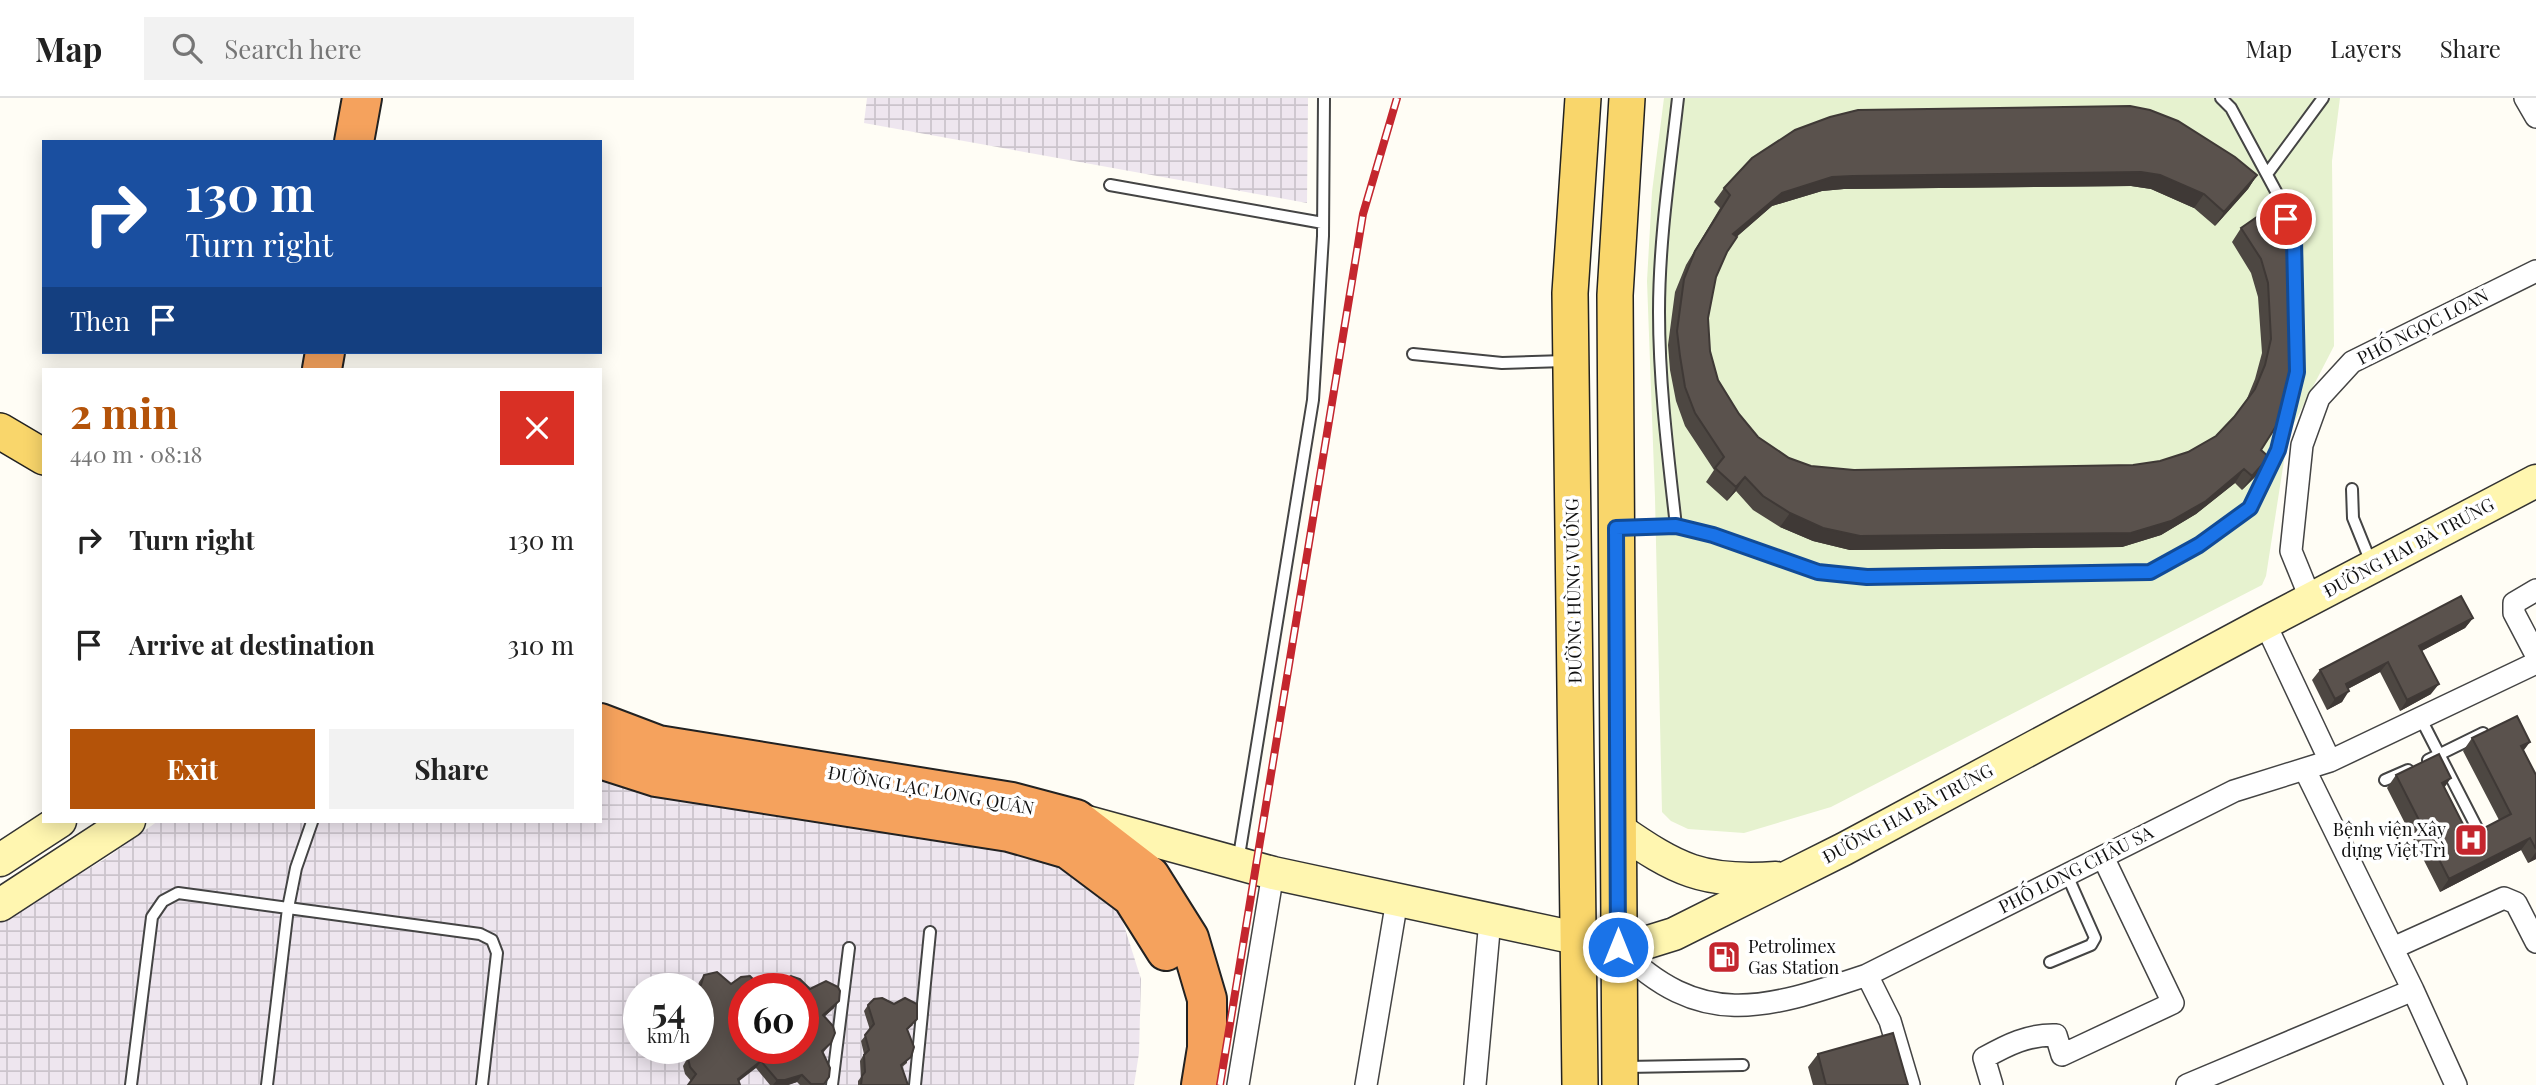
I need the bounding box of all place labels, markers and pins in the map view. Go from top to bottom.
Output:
pin [2256,189,2316,249]
place label: Bệnh viện Xây dựng Việt Trì [2333,817,2446,862]
hospital icon: Bệnh viện Xây dựng Việt Trì [2452,821,2490,859]
place label: Petrolimex Gas Station [1748,934,1840,979]
fuel station icon: Petrolimex Gas Station [1705,938,1743,976]

